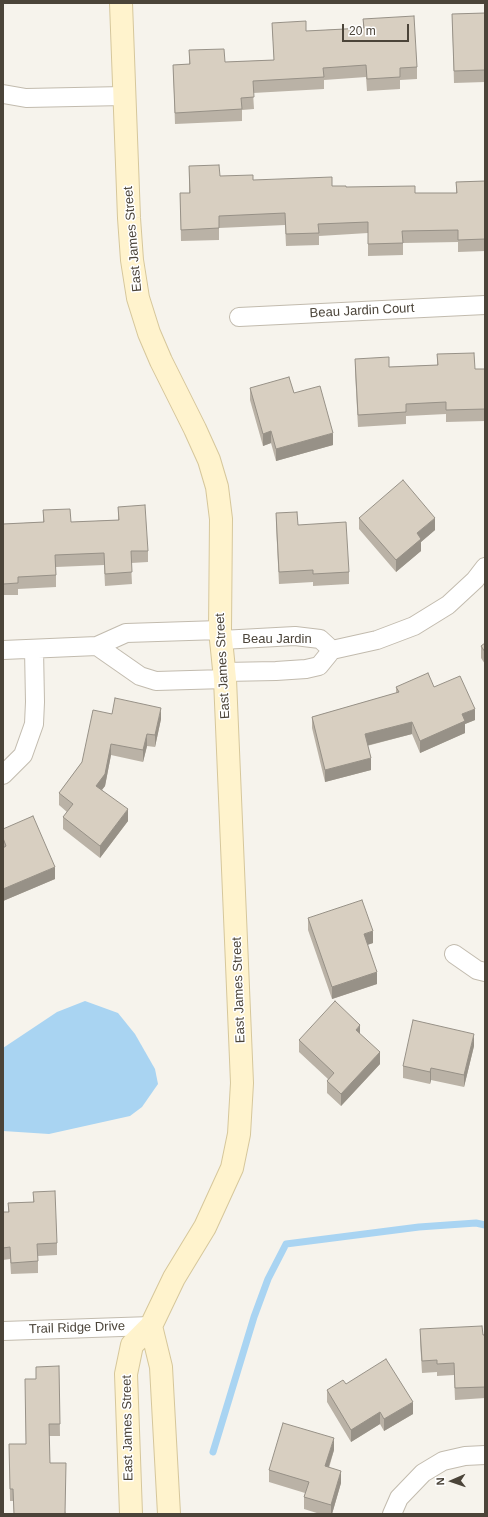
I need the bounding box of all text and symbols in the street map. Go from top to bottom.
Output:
scale bar [344,16,411,42]
text: 20 m [349,24,376,38]
street label: East James Street [121,185,145,293]
street label: Beau Jardin Court [309,300,415,322]
street label: East James Street [212,613,234,719]
street label: Beau Jardin [242,631,312,647]
street label: East James Street [229,937,249,1043]
street label: Trail Ridge Drive [29,1319,125,1337]
street label: East James Street [119,1375,137,1481]
north arrow [432,1461,472,1501]
text: N [434,1477,446,1486]

